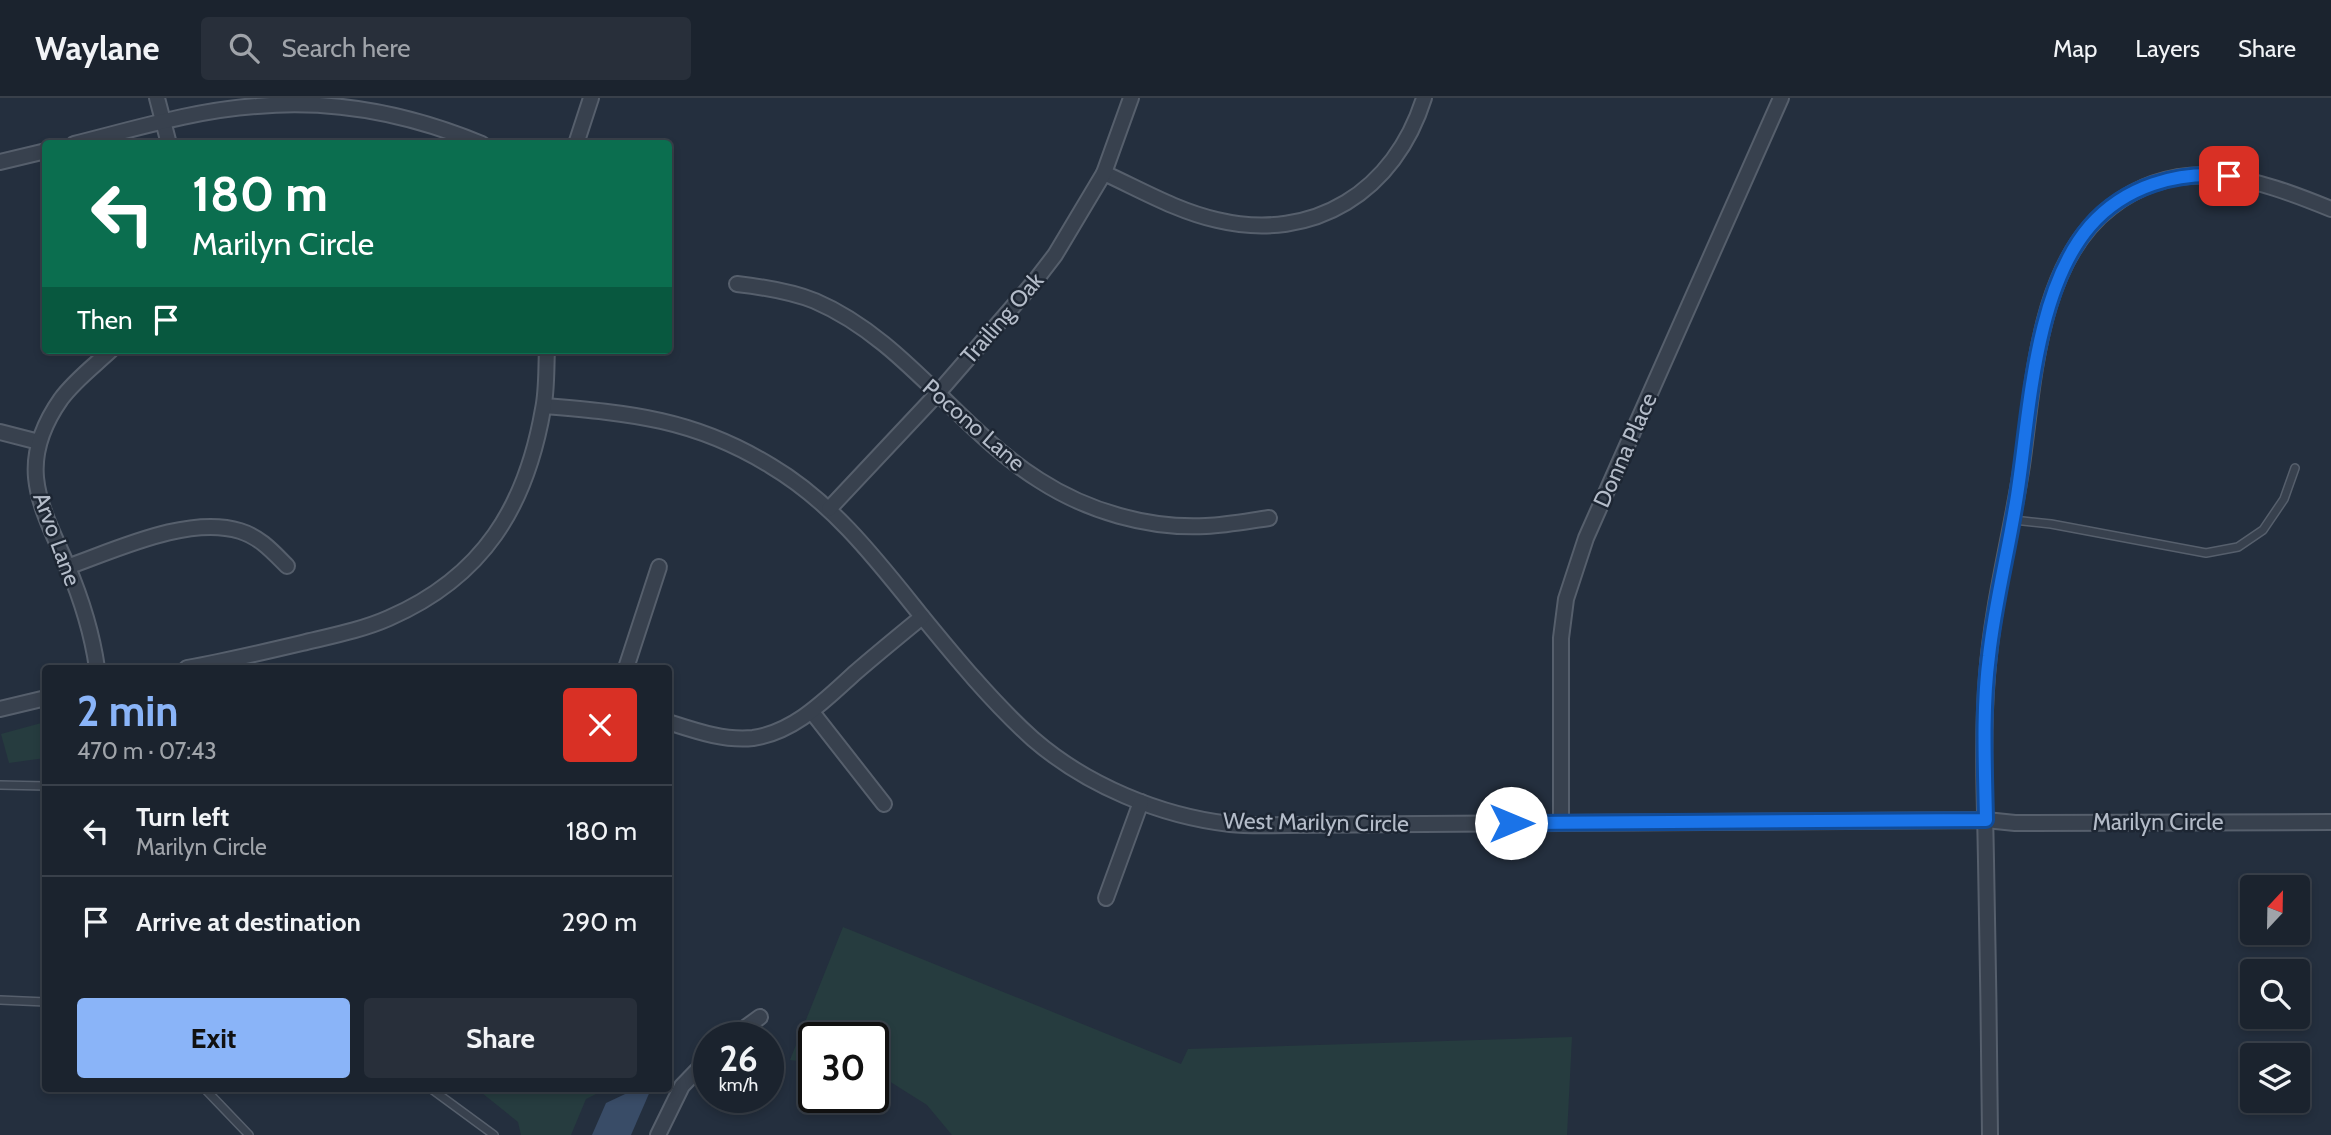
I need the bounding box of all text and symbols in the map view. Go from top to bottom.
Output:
search box [201,17,691,80]
text: Waylane [35,28,159,68]
icon: search [225,29,263,67]
text: Search here [281,32,411,64]
text: Map [2053,34,2097,63]
text: Layers [2135,34,2200,63]
text: Share [2238,34,2296,63]
pin [2199,146,2259,206]
icon: arrive [2210,157,2248,195]
text: 180 m [192,164,328,223]
icon: left [77,168,168,259]
text: Marilyn Circle [192,224,374,263]
street label: Trailing Oak [955,266,1050,369]
icon: arrive [147,301,185,339]
text: Then [77,304,133,336]
street label: Pocono Lane [917,373,1031,477]
street label: Donna Place [1587,388,1663,512]
street label: Arvo Lane [27,488,87,590]
text: 2 min [77,685,178,737]
button: close [563,688,637,762]
text: 470 m · 07:43 [77,737,217,765]
position arrow [1474,786,1548,860]
text: Turn left [136,801,229,833]
street label: West Marilyn Circle [1223,806,1409,838]
street label: Marilyn Circle [2093,808,2224,836]
icon: left [77,812,115,850]
text: 180 m [566,815,637,847]
text: Marilyn Circle [136,833,267,861]
north arrow [2240,875,2310,945]
map controls [2240,875,2310,1113]
icon: arrive [77,903,115,941]
text: Arrive at destination [136,906,361,938]
text: 290 m [562,906,637,938]
button: search [2240,959,2310,1029]
button: Exit [77,998,350,1078]
button: Share [364,998,637,1078]
speed limit sign: 30 [798,1022,889,1113]
text: 26 [719,1037,758,1080]
button: layers [2240,1043,2310,1113]
text: km/h [719,1074,758,1096]

